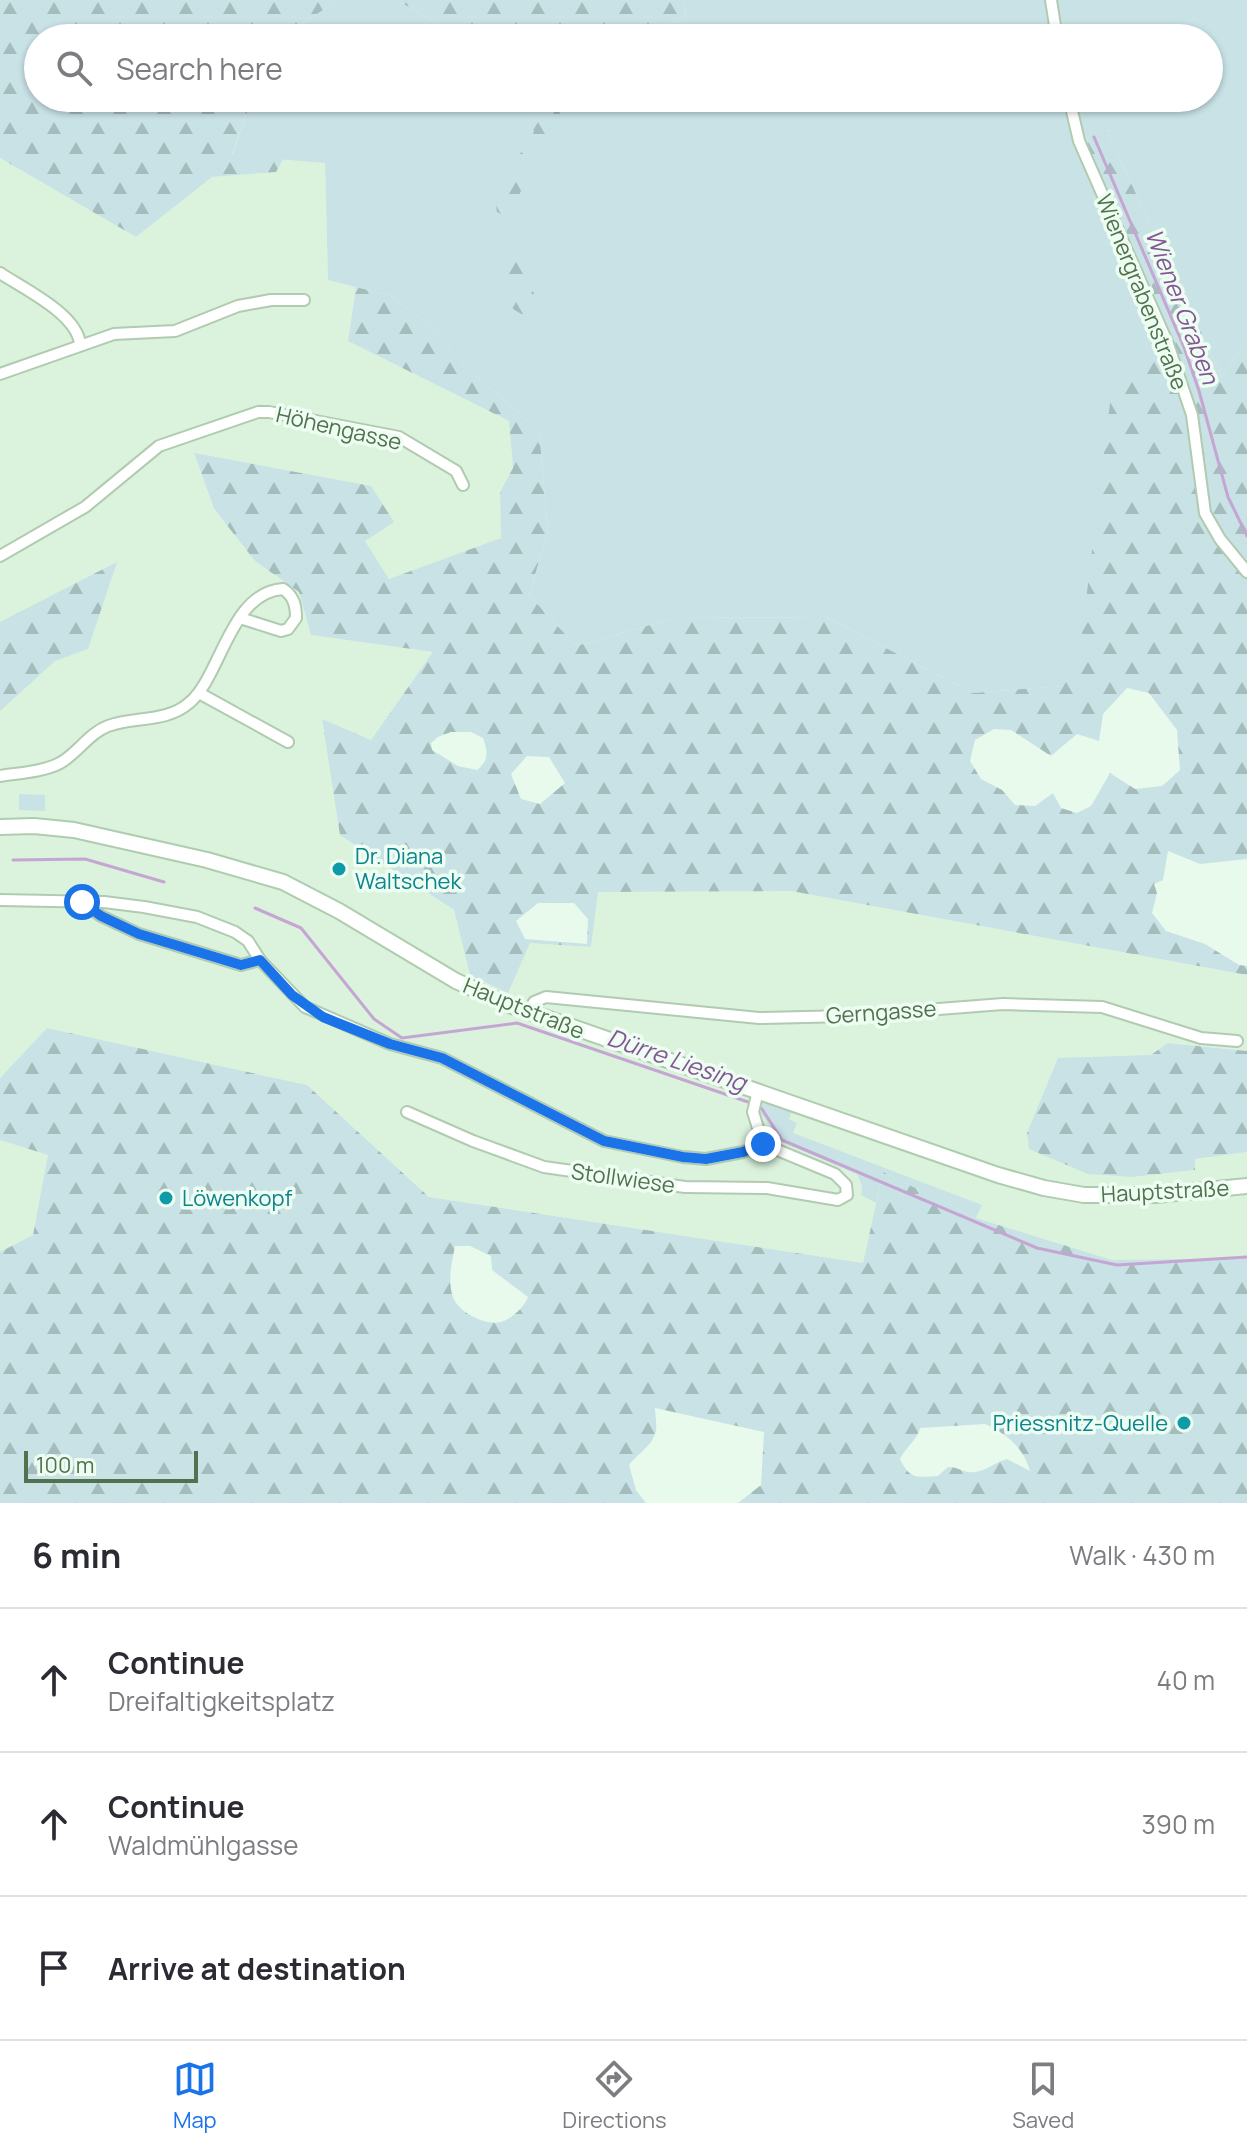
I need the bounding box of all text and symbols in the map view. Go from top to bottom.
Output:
search box [24,24,1223,112]
icon: search [52,46,96,90]
text: Search here [116,48,283,89]
street label: Wienergrabenstraße [1089,190,1195,394]
water label: Wiener Graben [1138,224,1228,389]
street label: Höhengasse [273,399,405,457]
place label: Dr. Diana Waltschek [355,841,462,896]
marker: Dr. Diana Waltschek [330,860,348,878]
route start [64,884,100,920]
street label: Hauptstraße [459,970,589,1046]
street label: Gerngasse [825,993,937,1031]
water label: Dürre Liesing [603,1020,753,1099]
route end [745,1126,781,1162]
street label: Stollwiese [569,1156,677,1200]
street label: Hauptstraße [1100,1173,1230,1209]
place label: Löwenkopf [182,1183,293,1213]
marker: Löwenkopf [157,1189,175,1207]
place label: Priessnitz-Quelle [993,1408,1168,1438]
marker: Priessnitz-Quelle [1175,1414,1193,1432]
scale bar [24,1447,198,1483]
text: 100 m [36,1450,94,1480]
text: 6 min [32,1532,121,1578]
text: Walk · 430 m [1069,1537,1215,1573]
text: Continue [108,1642,244,1683]
icon: ahead [32,1658,76,1702]
text: 40 m [1157,1662,1215,1698]
text: Dreifaltigkeitsplatz [108,1683,335,1719]
text: Continue [108,1786,244,1827]
icon: ahead [32,1802,76,1846]
text: 390 m [1141,1806,1215,1842]
text: Waldmühlgasse [108,1827,298,1863]
icon: arrive [32,1946,76,1990]
text: Arrive at destination [108,1948,406,1989]
tab: Map [173,2057,217,2135]
tab: Directions [562,2057,667,2135]
tab: Saved [1012,2057,1074,2135]

